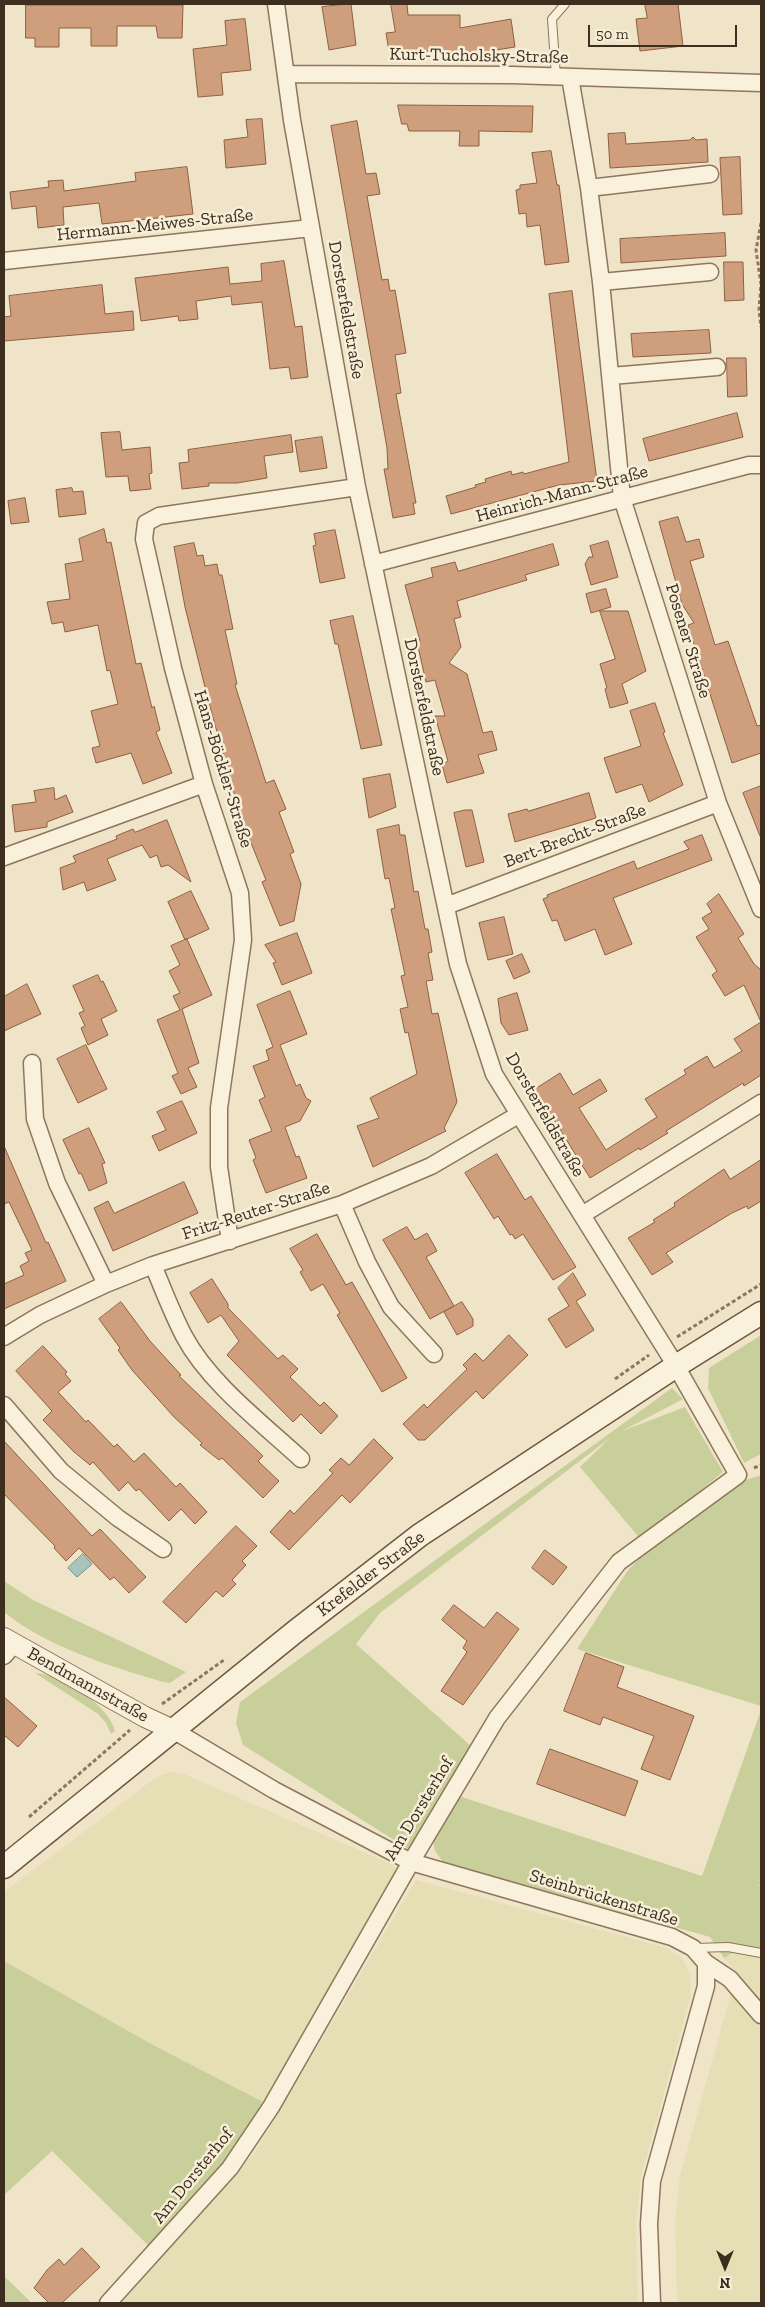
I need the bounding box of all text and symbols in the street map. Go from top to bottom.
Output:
scale bar [590,15,739,47]
text: 50 m [596,25,629,43]
street label: Kurt-Tucholsky-Straße [389,44,569,68]
street label: Hermann-Meiwes-Straße [56,204,254,246]
street label: Dorsterfeldstraße [323,239,369,381]
street label: Heinrich-Mann-Straße [474,461,650,527]
street label: Posener Straße [660,581,716,701]
street label: Dorsterfeldstraße [399,636,449,778]
street label: Hans-Böckler-Straße [189,688,257,850]
street label: Bert-Brecht-Straße [501,799,649,873]
street label: Dorsterfeldstraße [501,1049,589,1181]
street label: Fritz-Reuter-Straße [179,1177,333,1245]
street label: Krefelder Straße [313,1527,429,1621]
street label: Bendmannstraße [24,1643,152,1727]
street label: Am Dorsterhof [380,1754,458,1864]
street label: Steinbrückenstraße [527,1865,681,1931]
street label: Am Dorsterhof [148,2124,238,2228]
north arrow [700,2242,750,2292]
text: N [720,2274,730,2291]

